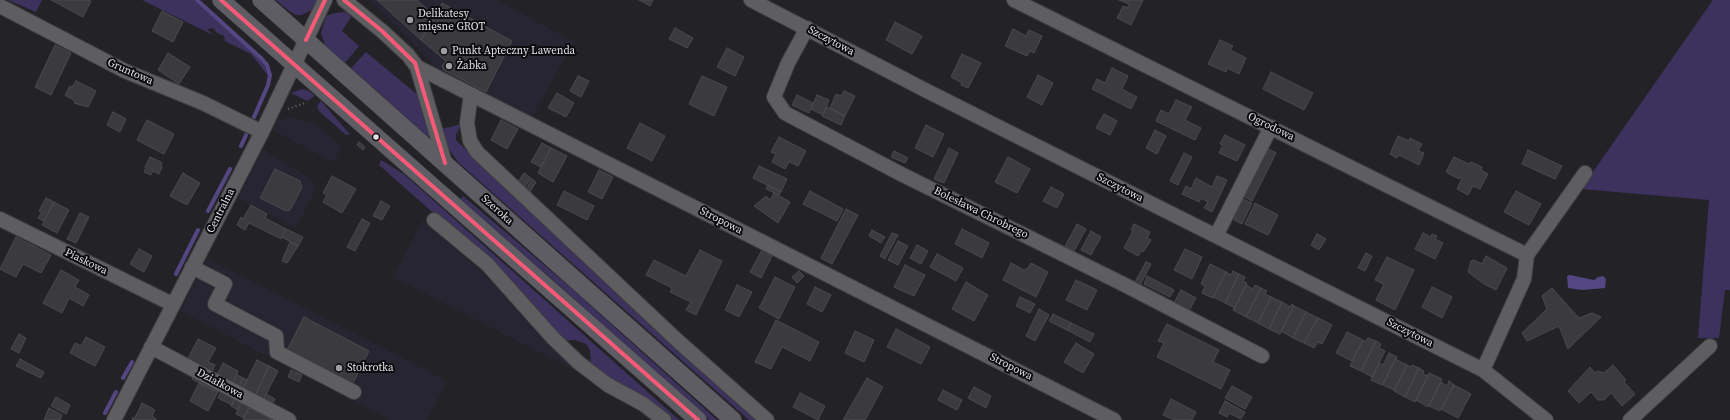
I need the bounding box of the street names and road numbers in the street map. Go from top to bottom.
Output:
street label: Szczytowa [806,23,856,59]
street label: Gruntowa [105,56,155,88]
street label: Ogrodowa [1246,110,1296,144]
street label: Szczytowa [1095,171,1145,205]
street label: Bolesława Chrobrego [932,184,1030,242]
street label: Centralna [204,186,238,236]
street label: Szeroka [478,192,516,228]
street label: Stropowa [698,205,744,237]
street label: Piaskowa [63,246,109,278]
street label: Szczytowa [1385,316,1435,350]
street label: Stropowa [988,351,1034,383]
street label: Działkowa [195,366,245,402]

